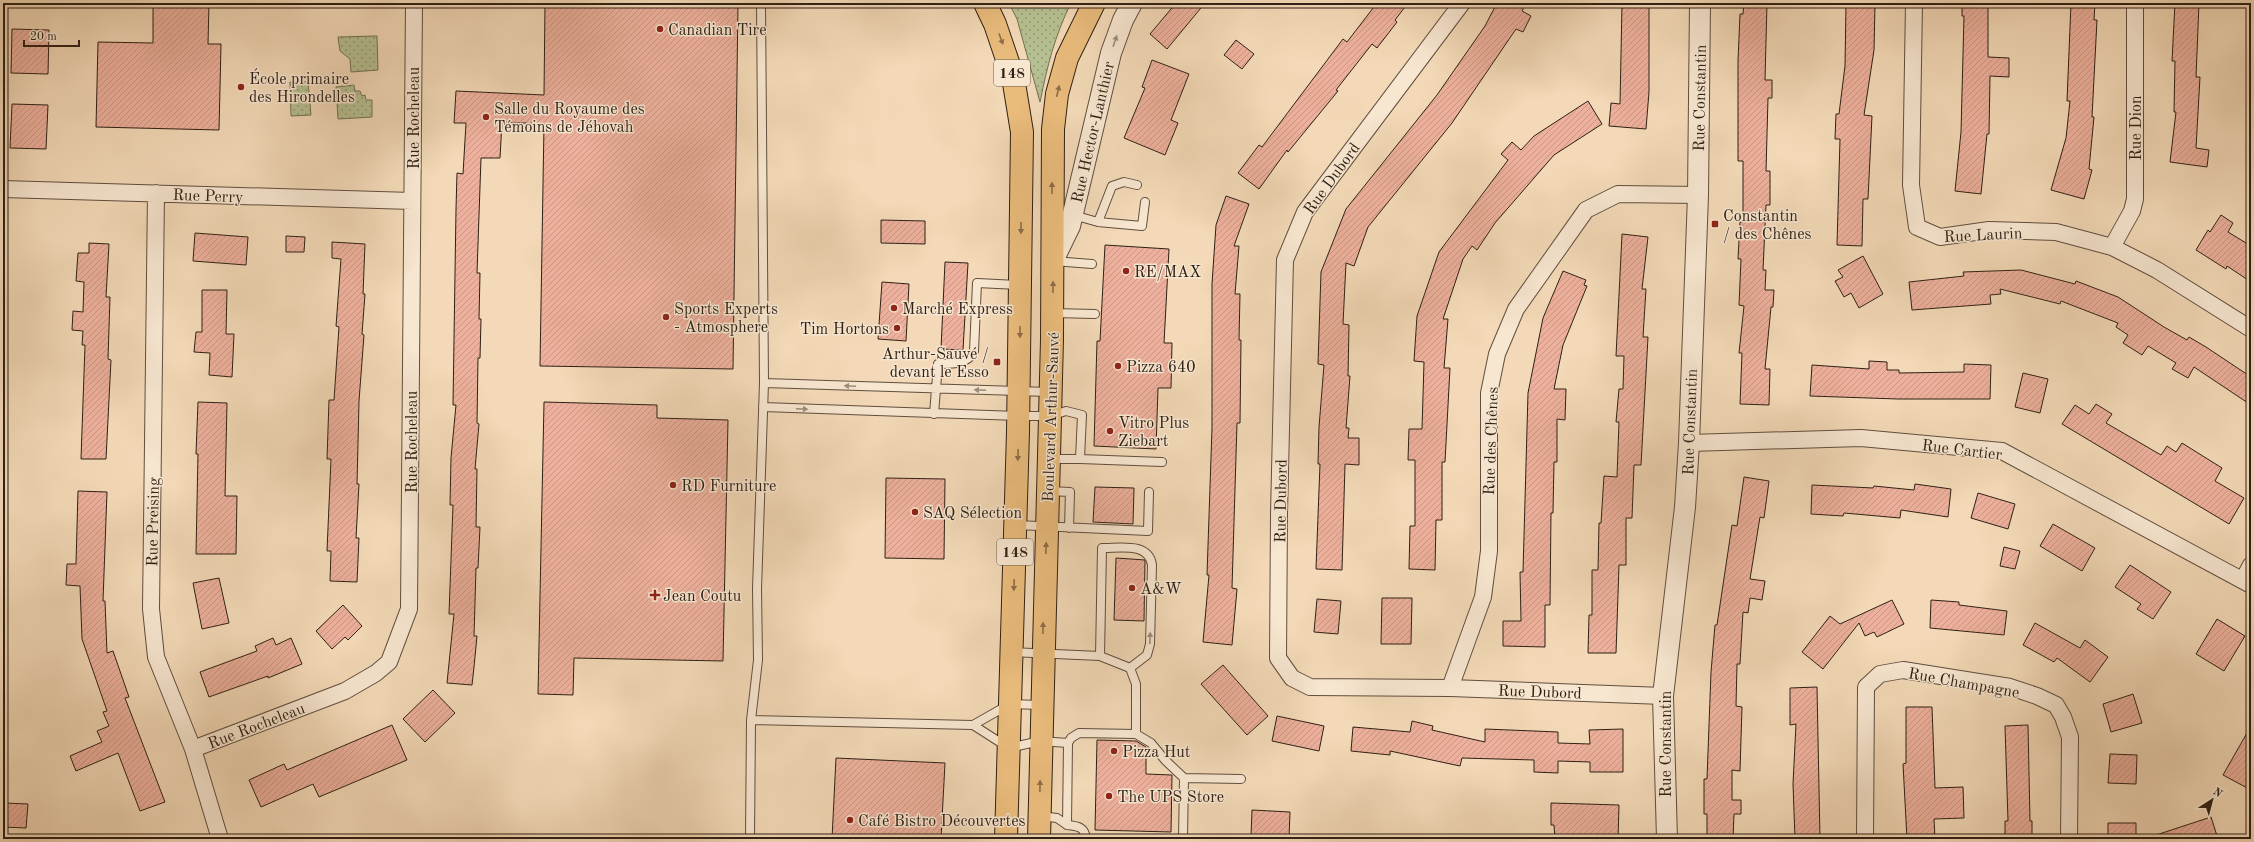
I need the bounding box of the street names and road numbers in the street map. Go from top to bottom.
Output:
street label: Rue Constantin [1692,44,1710,152]
road number: 148 [994,60,1030,86]
street label: Rue Hector-Lanthier [1070,60,1118,205]
street label: Rue Rocheleau [407,66,423,169]
street label: Rue Dion [2129,95,2145,161]
street label: Rue Dubord [1301,141,1364,218]
street label: Rue Perry [172,188,244,206]
street label: Rue Laurin [1943,226,2023,246]
street label: Boulevard Arthur-Sauvé [1041,332,1063,502]
street label: Rue Constantin [1681,368,1701,476]
street label: Rue des Chênes [1482,386,1502,496]
street label: Rue Rocheleau [405,390,421,493]
street label: Rue Cartier [1921,438,2003,464]
street label: Rue Dubord [1273,459,1291,543]
street label: Rue Preising [145,477,163,567]
road number: 148 [997,539,1033,565]
street label: Rue Champagne [1907,666,2021,702]
street label: Rue Dubord [1498,684,1582,702]
street label: Rue Constantin [1659,690,1675,797]
street label: Rue Rocheleau [206,701,308,753]

